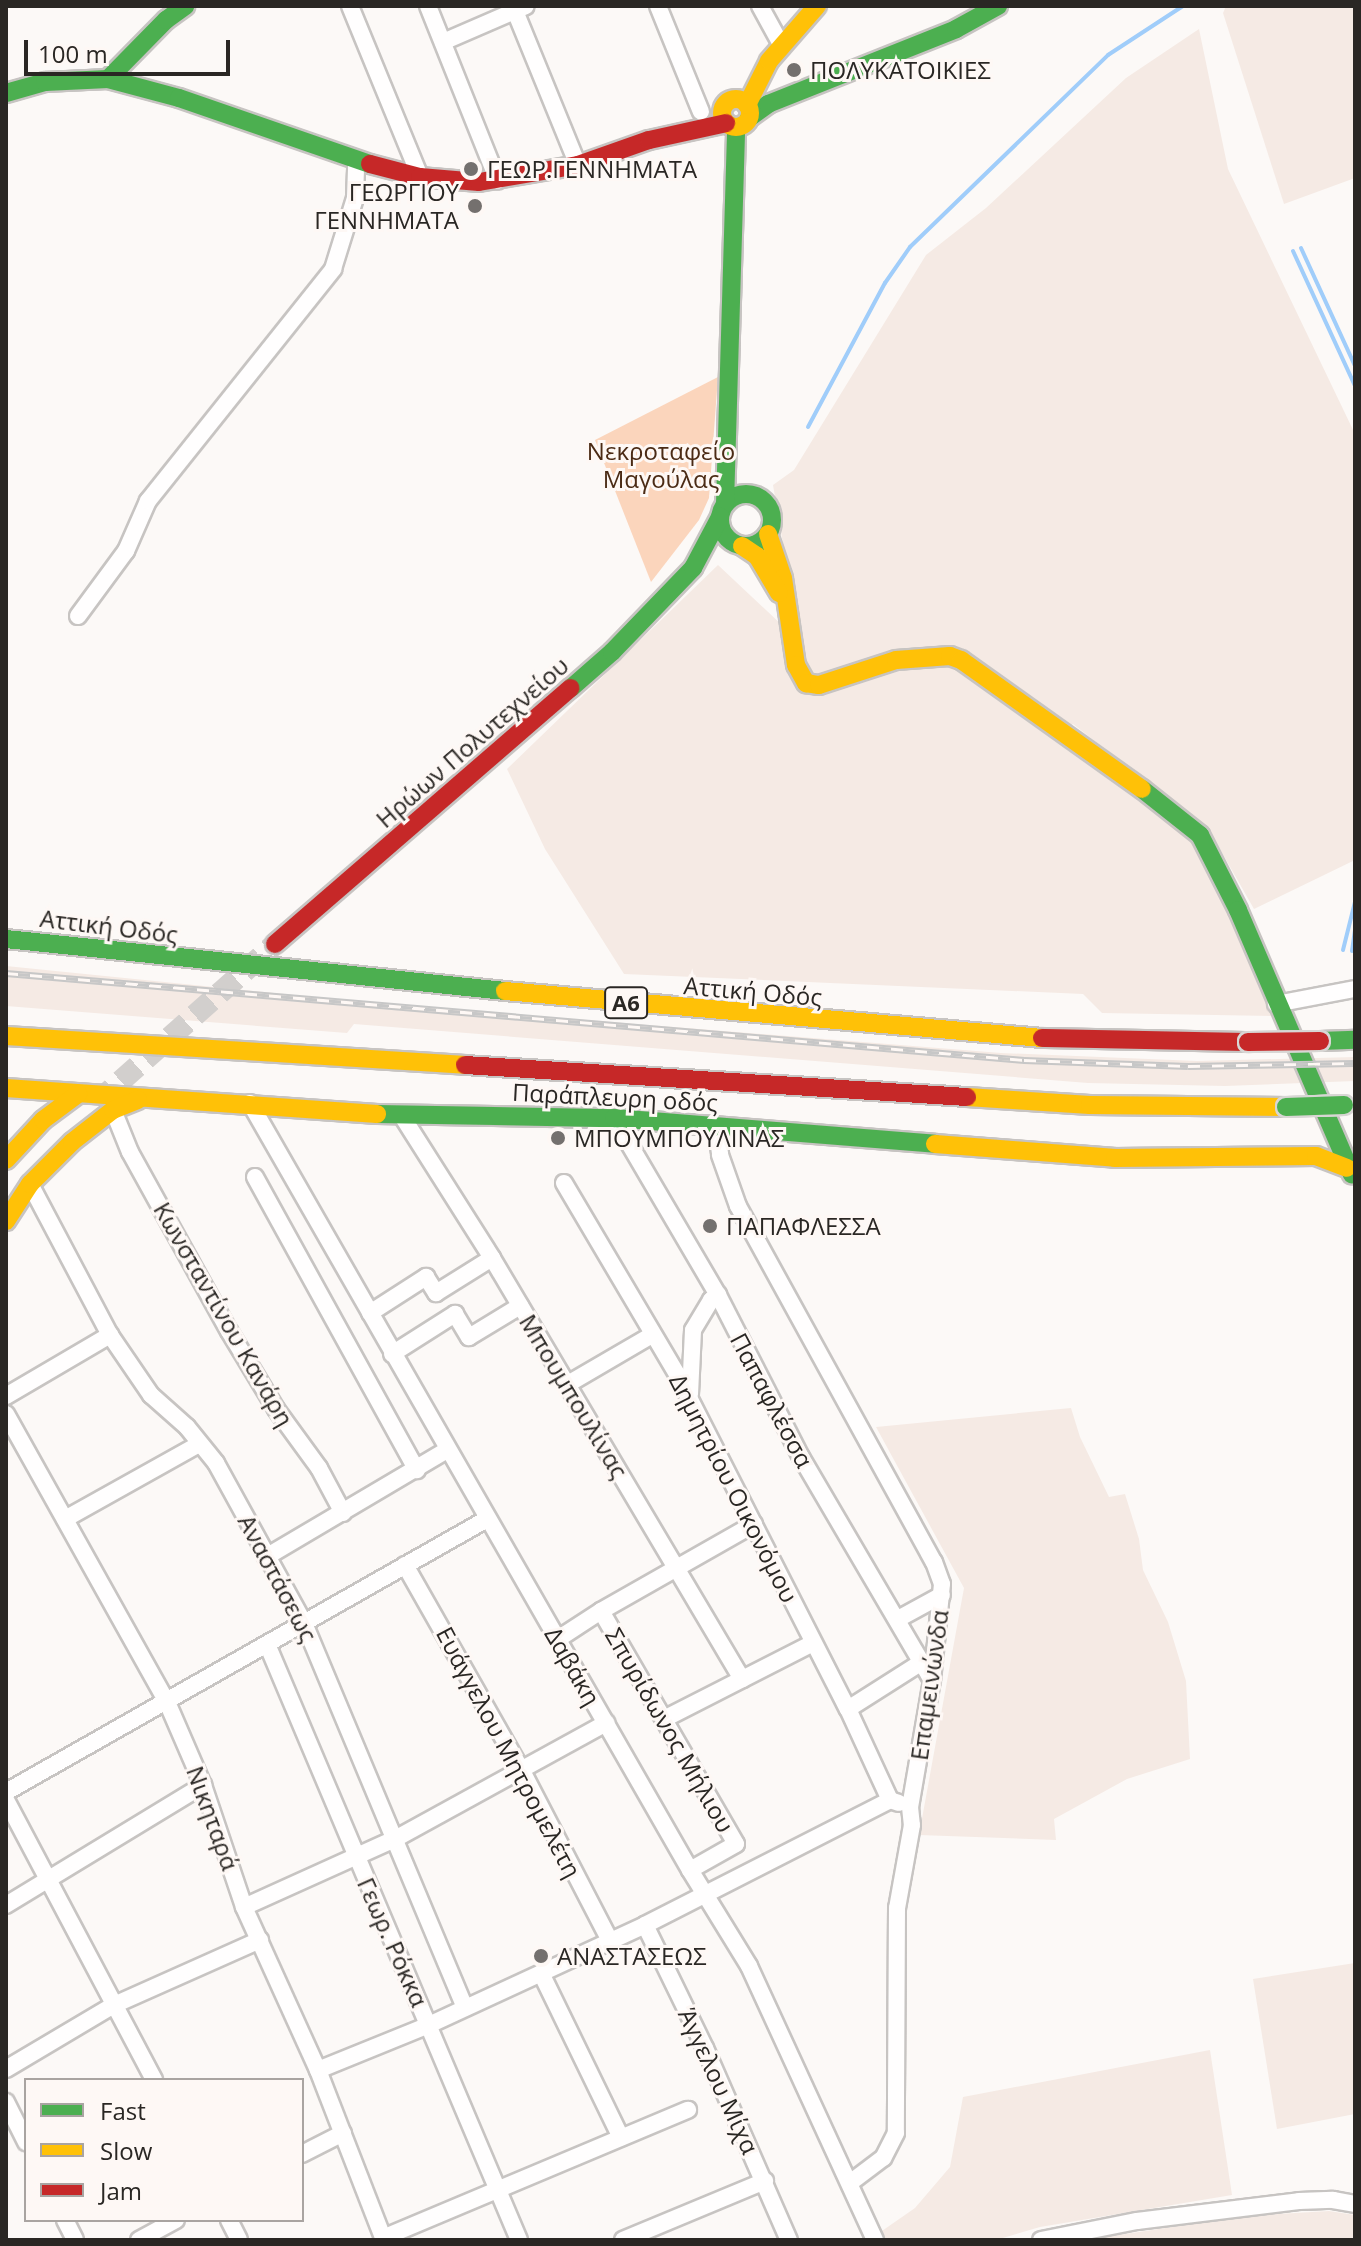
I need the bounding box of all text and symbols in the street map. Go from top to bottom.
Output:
scale bar [28,24,234,74]
text: 100 m [38,37,108,70]
place label: ΠΟΛΥΚΑΤΟΙΚΙΕΣ [810,56,991,84]
marker: ΠΟΛΥΚΑΤΟΙΚΙΕΣ [785,61,803,79]
place label: ΓΕΩΡ.ΓΕΝΝΗΜΑΤΑ [487,155,697,183]
marker: ΓΕΩΡ.ΓΕΝΝΗΜΑΤΑ [462,160,480,178]
place label: ΓΕΩΡΓΙΟΥ ΓΕΝΝΗΜΑΤΑ [314,178,459,234]
marker: ΓΕΩΡΓΙΟΥ ΓΕΝΝΗΜΑΤΑ [466,197,484,215]
park label: Νεκροταφείο Μαγούλας [587,437,735,493]
street label: Ηρώων Πολυτεχνείου [370,651,574,833]
street label: Αττική Οδός [38,903,180,949]
street label: Αττική Οδός [683,971,823,1011]
road number: Α6 [604,985,648,1021]
street label: Παράπλευρη οδός [511,1077,719,1117]
place label: ΜΠΟΥΜΠΟΥΛΙΝΑΣ [574,1124,784,1152]
marker: ΜΠΟΥΜΠΟΥΛΙΝΑΣ [549,1129,567,1147]
street label: Κωνσταντίνου Κανάρη [148,1197,300,1431]
place label: ΠΑΠΑΦΛΕΣΣΑ [726,1212,881,1240]
marker: ΠΑΠΑΦΛΕΣΣΑ [701,1217,719,1235]
street label: Μπουμπουλίνας [514,1309,634,1483]
street label: Παπαφλέσσα [725,1328,819,1472]
street label: Δημητρίου Οικονόμου [664,1369,804,1607]
street label: Αναστάσεως [232,1510,324,1646]
street label: Επαμεινώνδα [904,1608,954,1762]
street label: Ευάγγελου Μητρομελέτη [431,1622,587,1882]
street label: Δαβάκη [539,1622,607,1710]
street label: Σπυρίδωνος Μήλιου [600,1623,740,1837]
street label: Νικηταρά [181,1762,245,1874]
street label: Γεωρ. Ρόκκα [352,1873,434,2011]
place label: ΑΝΑΣΤΑΣΕΩΣ [557,1942,707,1970]
marker: ΑΝΑΣΤΑΣΕΩΣ [532,1947,550,1965]
street label: Άγγελου Μίχα [673,2004,765,2158]
legend [24,2078,304,2222]
text: Fast [100,2094,146,2127]
text: Slow [100,2134,152,2167]
text: Jam [100,2174,142,2207]

